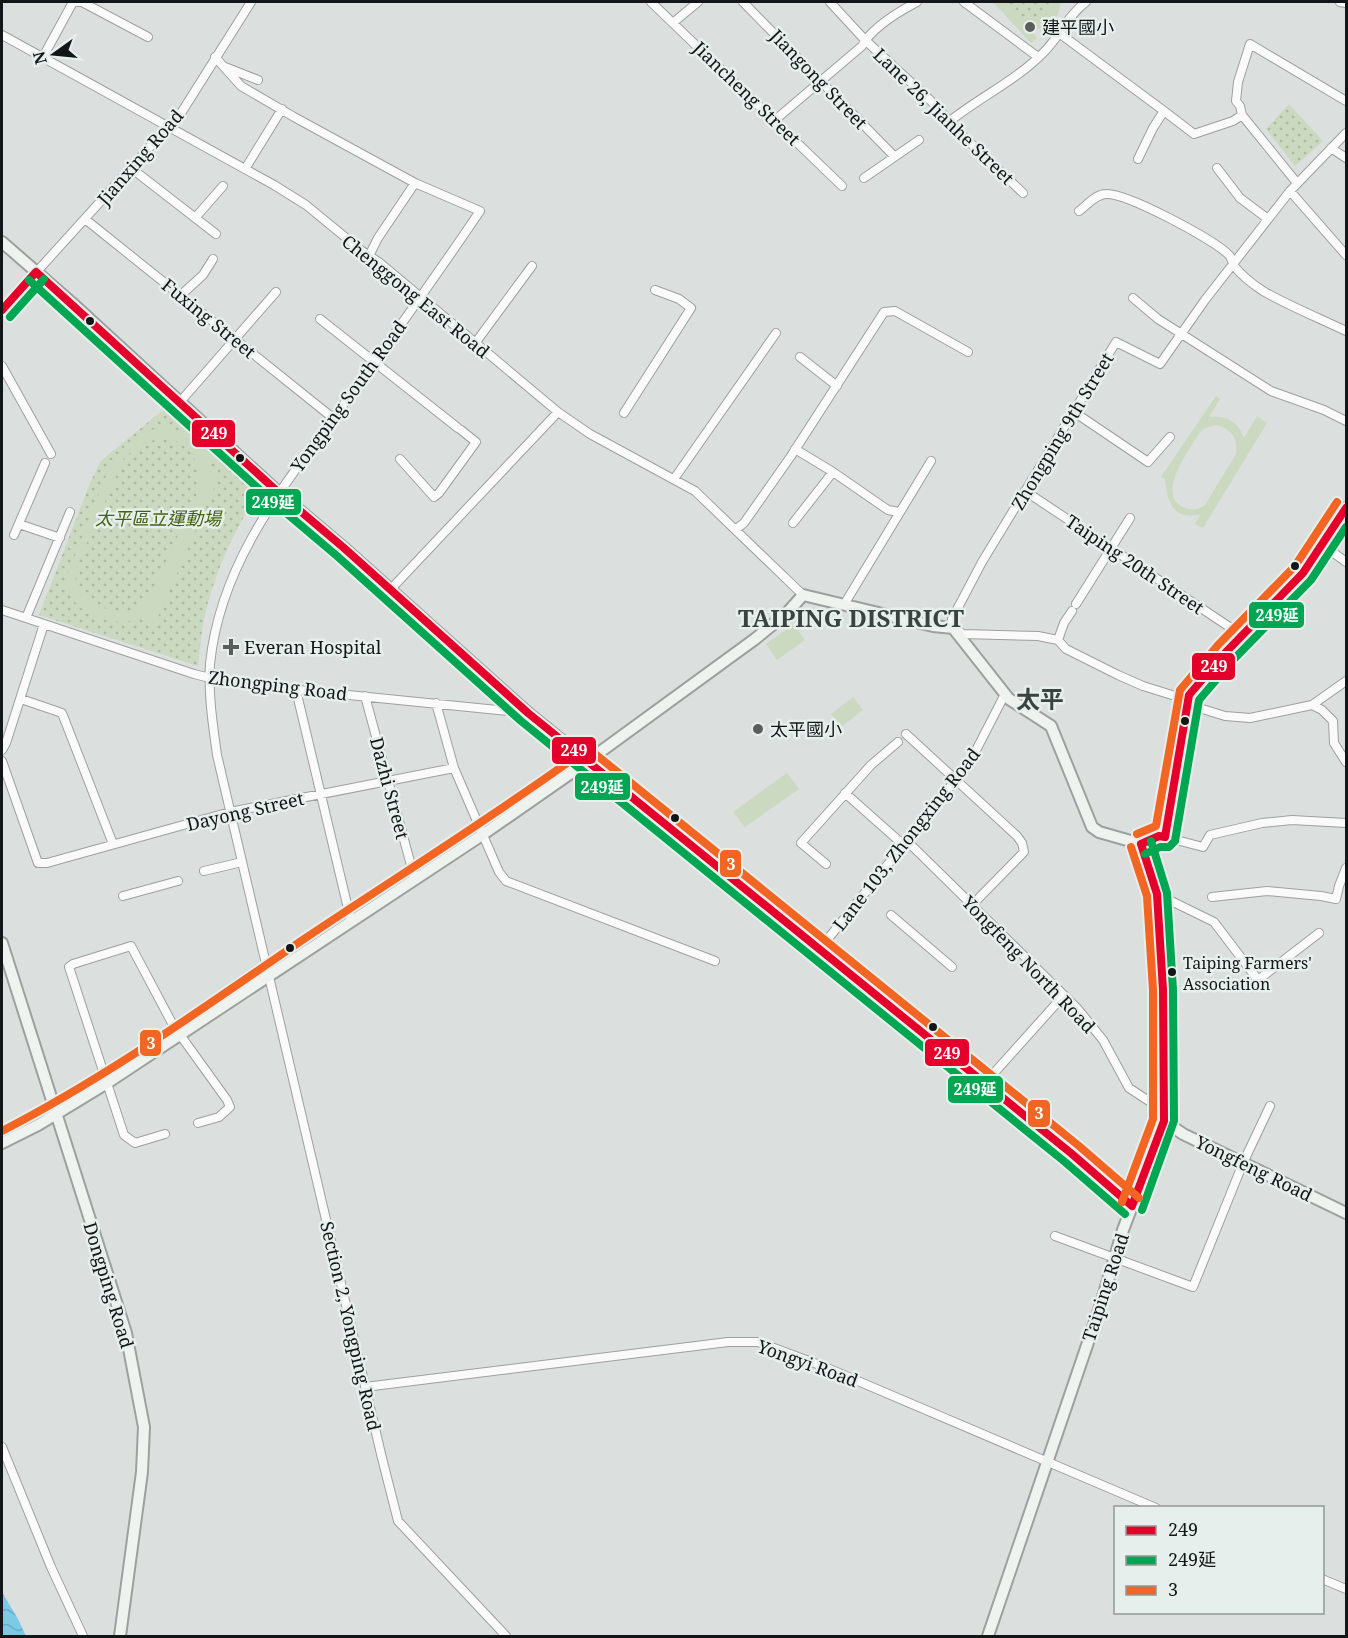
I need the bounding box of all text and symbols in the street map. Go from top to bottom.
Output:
place label: 建平國小 [1042,15,1114,39]
marker: 建平國小 [1023,20,1037,34]
street label: Jiangong Street [764,23,873,134]
north arrow [24,24,84,84]
street label: Jiancheng Street [688,35,806,150]
street label: Lane 26, Jianhe Street [869,43,1019,189]
text: N [27,49,52,67]
street label: Jianxing Road [91,104,188,211]
street label: Chenggong East Road [337,229,495,363]
street label: Fuxing Street [157,273,261,363]
unlabelled marker [84,315,96,327]
street label: Yongping South Road [284,315,411,477]
street label: Zhongping 9th Street [1006,348,1118,514]
line badge: 249 [191,419,236,448]
text: 249 [200,422,228,444]
unlabelled marker [234,452,246,464]
line badge: 249延 [245,488,302,516]
text: 249延 [251,491,295,513]
park label: 太平區立運動場 [95,506,223,530]
street label: Taiping 20th Street [1061,509,1209,619]
unlabelled marker [1289,560,1301,572]
district label: TAIPING DISTRICT [738,601,964,634]
line badge: 249延 [1248,601,1305,629]
text: 249延 [1255,604,1299,626]
place label: Everan Hospital [244,635,382,659]
marker: Everan Hospital [222,638,240,656]
line badge: 249 [1191,652,1236,681]
text: 249 [1200,655,1228,677]
street label: Zhongping Road [207,665,349,705]
district label: 太平 [1016,682,1064,715]
unlabelled marker [1179,715,1191,727]
place label: 太平國小 [770,717,842,741]
marker: 太平國小 [751,722,765,736]
street label: Dazhi Street [365,734,415,842]
line badge: 249 [551,736,597,765]
text: 249 [560,739,588,761]
street label: Lane 103, Zhongxing Road [827,743,985,935]
line badge: 249延 [574,772,631,801]
text: 249延 [580,776,624,798]
street label: Dayong Street [184,786,306,836]
unlabelled marker [669,812,681,824]
line badge: 3 [719,849,742,878]
text: 3 [726,853,736,875]
street label: Yongfeng North Road [956,889,1101,1038]
unlabelled marker [284,942,296,954]
place label: Taiping Farmers' Association [1183,952,1312,995]
marker: Taiping Farmers' Association [1166,966,1178,978]
unlabelled marker [927,1021,939,1033]
line badge: 3 [139,1029,162,1057]
text: 3 [146,1032,156,1054]
line badge: 249 [924,1038,970,1067]
text: 249 [933,1042,961,1064]
line badge: 249延 [947,1075,1004,1104]
text: 249延 [953,1078,997,1100]
line badge: 3 [1027,1099,1051,1128]
text: 3 [1034,1102,1044,1124]
street label: Yongfeng Road [1191,1129,1316,1207]
street label: Dongping Road [78,1219,140,1351]
street label: Section 2, Yongping Road [315,1219,387,1433]
street label: Taiping Road [1076,1230,1134,1344]
street label: Yongyi Road [753,1333,862,1392]
legend [1114,1506,1324,1614]
text: 249 [1168,1517,1198,1541]
text: 249延 [1168,1547,1216,1571]
text: 3 [1168,1577,1178,1601]

